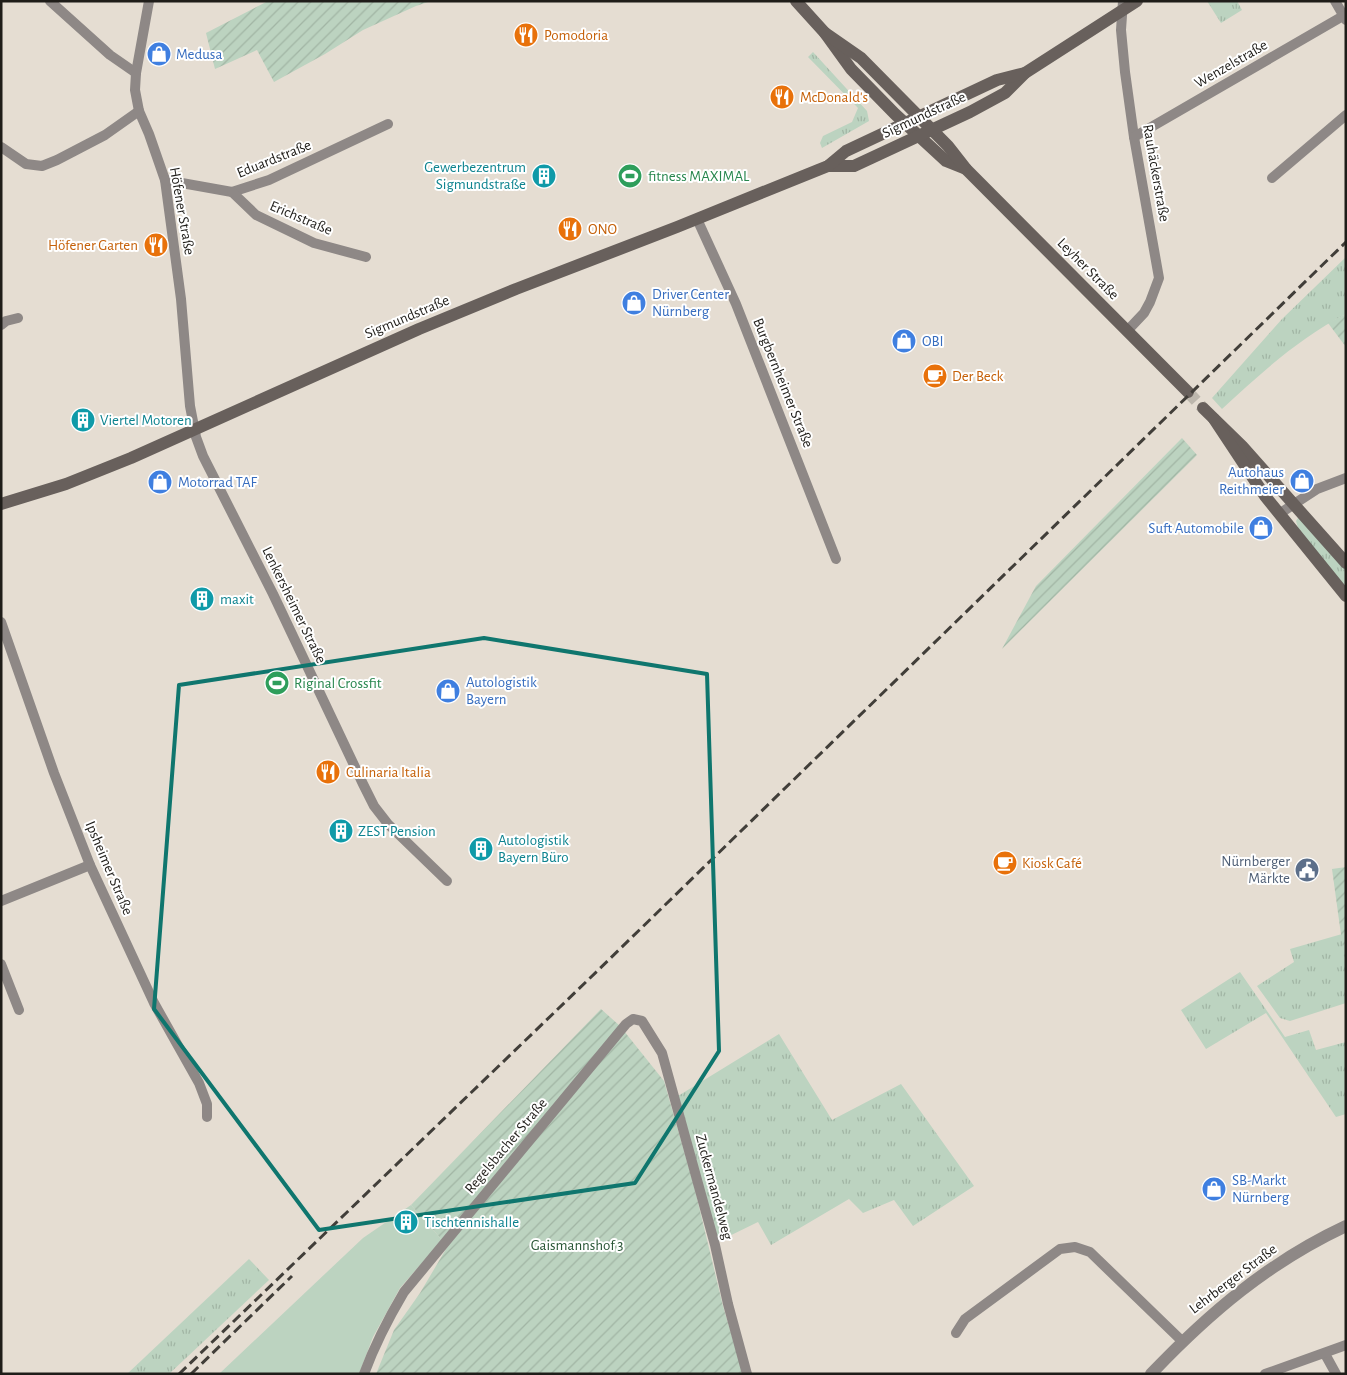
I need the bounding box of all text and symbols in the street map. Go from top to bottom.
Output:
restaurant icon: Pomodoria [513,22,539,48]
place label: Pomodoria [544,28,608,43]
street label: Wenzelstraße [1192,37,1270,91]
shop icon: Medusa [146,41,172,67]
place label: Medusa [176,47,222,62]
restaurant icon: McDonald's [769,84,795,110]
street label: Sigmundstraße [880,89,968,141]
place label: McDonald's [800,90,868,105]
street label: Rauhäckerstraße [1140,123,1172,223]
street label: Eduardstraße [235,137,313,181]
place label: Gewerbezentrum Sigmundstraße [424,160,526,192]
building icon: Gewerbezentrum Sigmundstraße [531,163,557,189]
sports icon: fitness MAXIMAL [617,163,643,189]
street label: Höfener Straße [167,166,197,256]
place label: fitness MAXIMAL [648,169,750,184]
street label: Erichstraße [268,198,335,238]
restaurant icon: ONO [557,216,583,242]
place label: ONO [588,222,617,237]
restaurant icon: Höfener Garten [143,232,169,258]
street label: Leyher Straße [1054,235,1122,303]
place label: Höfener Garten [48,238,138,253]
place label: Driver Center Nürnberg [652,287,729,319]
shop icon: Driver Center Nürnberg [621,290,647,316]
street label: Sigmundstraße [363,292,452,342]
street label: Burgbernheimer Straße [750,316,816,450]
shop icon: OBI [891,328,917,354]
place label: OBI [922,334,944,349]
cafe icon: Der Beck [922,363,948,389]
place label: Der Beck [952,369,1004,384]
building icon: Viertel Motoren [70,407,96,433]
place label: Viertel Motoren [100,413,192,428]
place label: Autohaus Reithmeier [1219,465,1284,497]
shop icon: Autohaus Reithmeier [1289,468,1315,494]
shop icon: Motorrad TAF [147,469,173,495]
place label: Motorrad TAF [178,475,258,490]
shop icon: Suft Automobile [1248,515,1274,541]
place label: Suft Automobile [1148,521,1244,536]
street label: Lenkersheimer Straße [259,544,329,666]
building icon: maxit [189,586,215,612]
place label: maxit [220,592,254,607]
sports icon: Riginal Crossfit [264,670,290,696]
place label: Autologistik Bayern [466,675,537,707]
place label: Riginal Crossfit [294,676,382,691]
shop icon: Autologistik Bayern [435,678,461,704]
restaurant icon: Culinaria Italia [315,759,341,785]
place label: Culinaria Italia [346,765,431,780]
building icon: ZEST Pension [328,818,354,844]
street label: Ipsheimer Straße [82,819,136,917]
place label: ZEST Pension [358,824,436,839]
place label: Autologistik Bayern Büro [498,833,569,865]
building icon: Autologistik Bayern Büro [468,836,494,862]
cafe icon: Kiosk Café [992,850,1018,876]
place label: Nürnberger Märkte [1221,854,1290,886]
place label: Kiosk Café [1022,856,1082,871]
public building icon: Nürnberger Märkte [1294,857,1320,883]
street label: Regelsbacher Straße [462,1095,550,1196]
street label: Zuckermandelweg [693,1133,735,1242]
place label: SB-Markt Nürnberg [1232,1173,1290,1205]
shop icon: SB-Markt Nürnberg [1201,1176,1227,1202]
building icon: Tischtennishalle [393,1209,419,1235]
place label: Tischtennishalle [424,1215,519,1230]
park label: Gaismannshof 3 [531,1238,623,1253]
street label: Lehrberger Straße [1186,1241,1280,1317]

